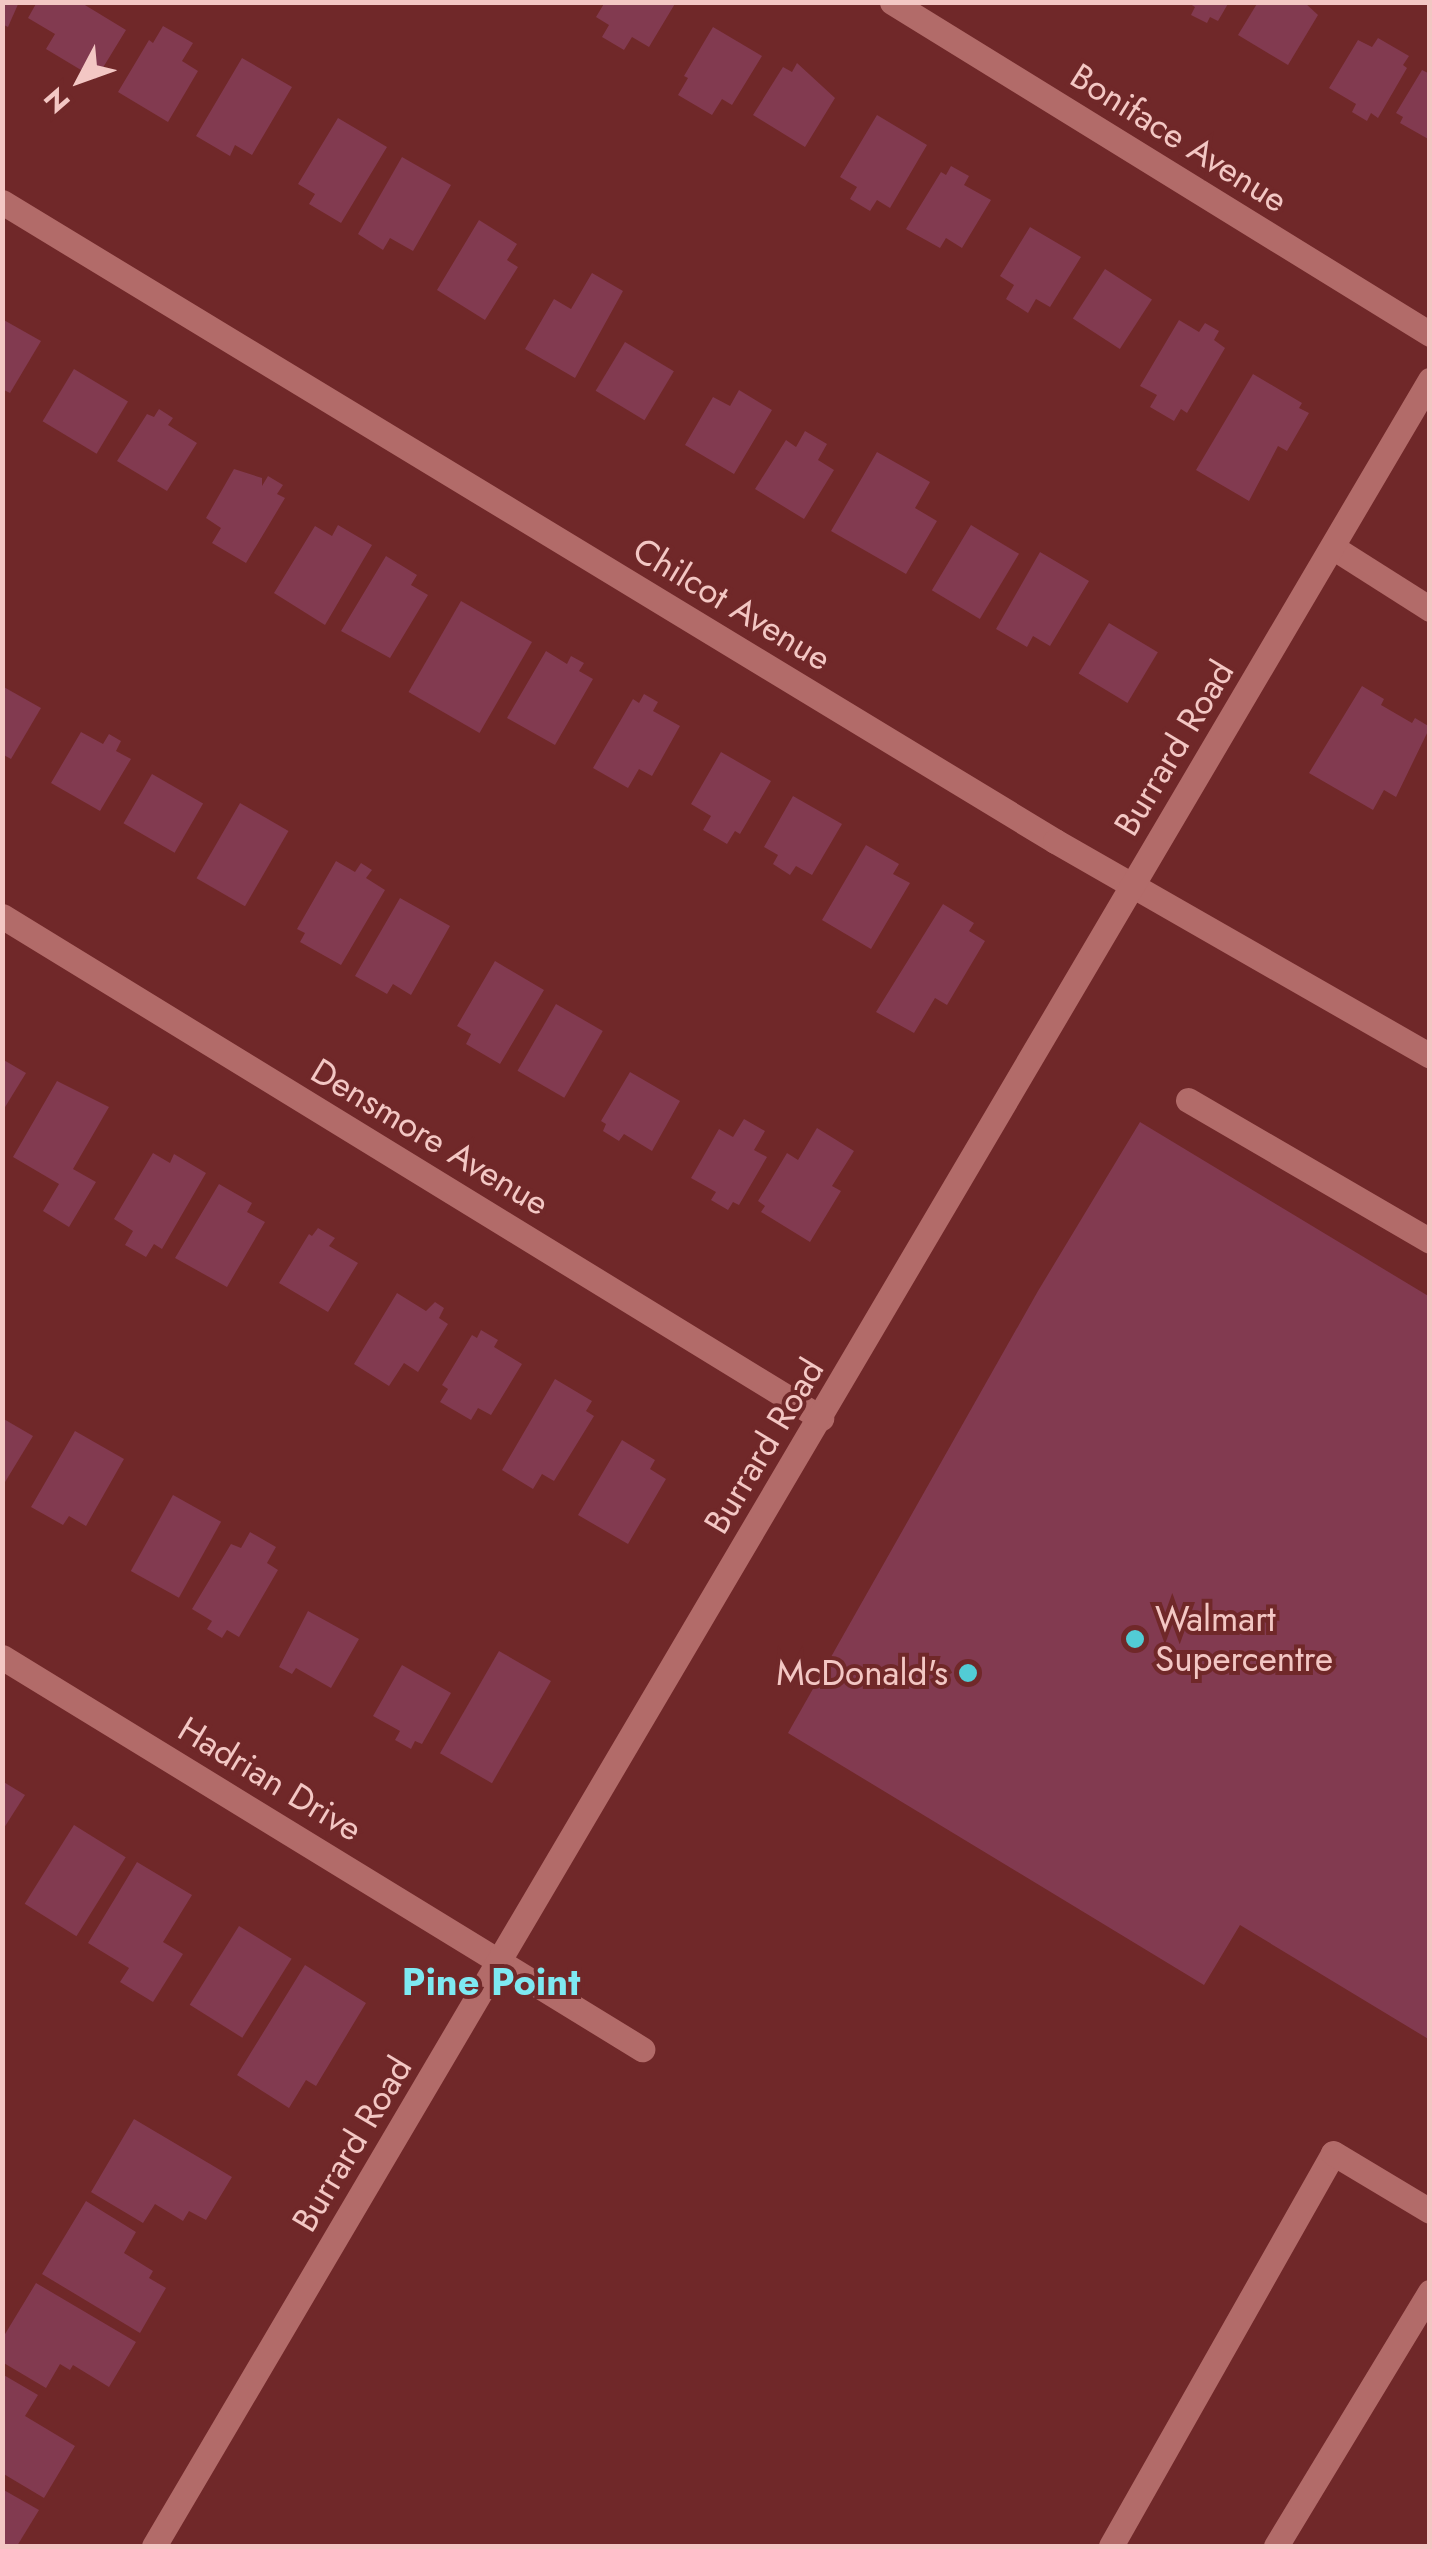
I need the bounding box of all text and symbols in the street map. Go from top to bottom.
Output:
north arrow [30,30,130,130]
street label: Boniface Avenue [1063,55,1295,221]
text: N [34,78,80,122]
street label: Chilcot Avenue [625,529,839,679]
street label: Burrard Road [1105,653,1243,843]
street label: Densmore Avenue [304,1050,556,1224]
street label: Burrard Road [695,1351,833,1541]
place label: Walmart Supercentre [1155,1598,1333,1680]
marker: Walmart Supercentre [1124,1628,1146,1650]
place label: McDonald's [776,1652,948,1694]
marker: McDonald's [957,1662,979,1684]
street label: Hadrian Drive [171,1708,369,1850]
district label: Pine Point [402,1959,580,2005]
street label: Burrard Road [283,2049,421,2239]

